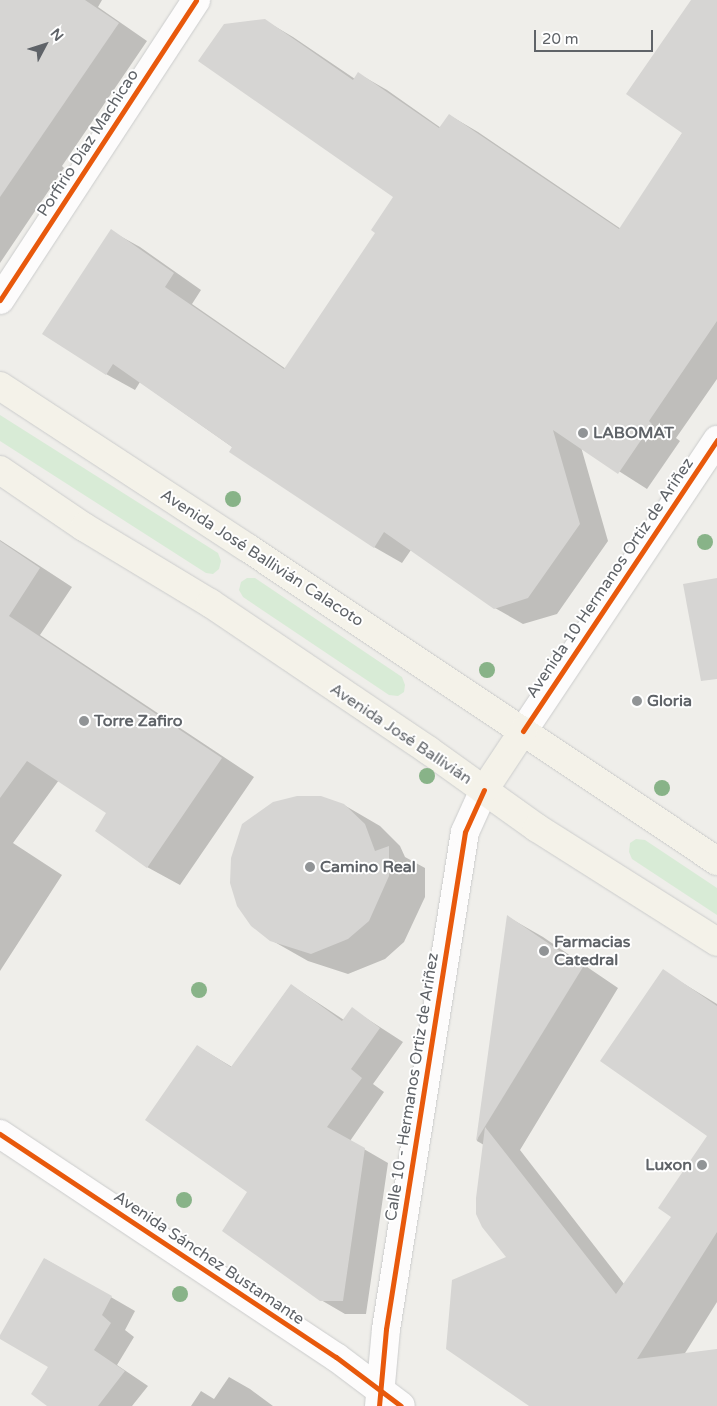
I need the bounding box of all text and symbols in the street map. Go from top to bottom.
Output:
north arrow [20,20,70,70]
scale bar [537,20,656,52]
text: N [47,25,67,45]
text: 20 m [542,30,579,48]
street label: Porfirio Díaz Machicao [33,66,143,220]
place label: LABOMAT [593,423,674,443]
marker: LABOMAT [577,427,589,439]
street label: Avenida 10 Hermanos Ortiz de Ariñez [522,454,698,702]
street label: Avenida José Ballivián Calacoto [157,485,367,631]
street label: Avenida José Ballivián [326,679,476,789]
place label: Gloria [647,691,692,711]
marker: Gloria [631,695,643,707]
place label: Torre Zafiro [94,711,182,731]
marker: Torre Zafiro [78,715,90,727]
place label: Camino Real [320,857,416,877]
marker: Camino Real [304,861,316,873]
place label: Farmacias Catedral [554,932,630,970]
marker: Farmacias Catedral [538,945,550,957]
street label: Calle 10 - Hermanos Ortiz de Ariñez [381,951,443,1223]
place label: Luxon [645,1155,692,1175]
marker: Luxon [696,1159,708,1171]
street label: Avenida Sánchez Bustamante [110,1187,308,1329]

